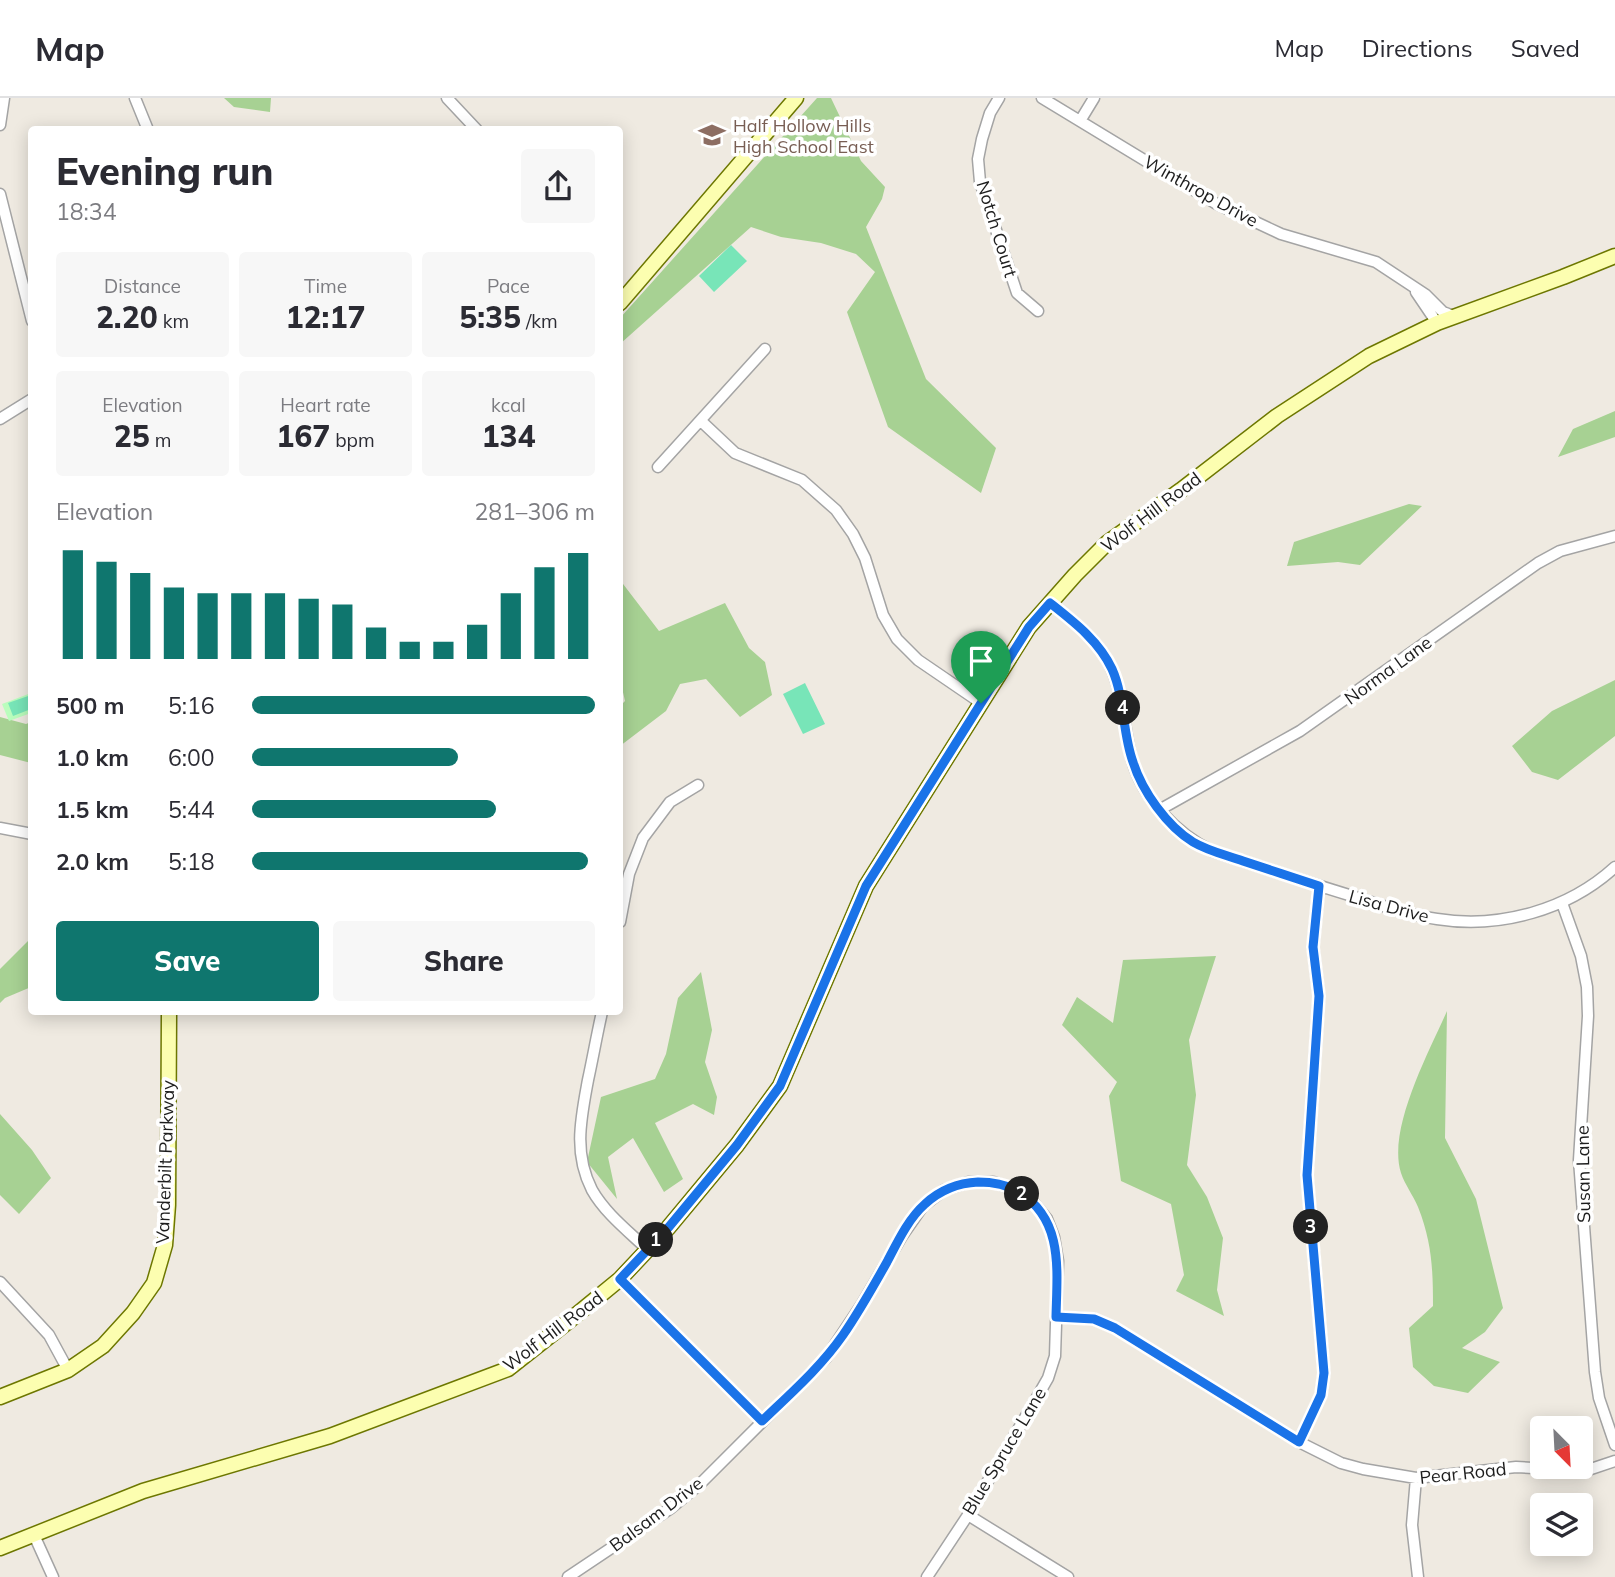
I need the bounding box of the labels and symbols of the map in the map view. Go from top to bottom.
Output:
place label: Half Hollow Hills High School East [733,114,874,158]
school or university icon: Half Hollow Hills High School East [697,120,727,150]
street label: Winthrop Drive [1140,150,1262,232]
street label: Notch Court [971,178,1023,280]
street label: Wolf Hill Road [1096,467,1206,557]
pin [951,631,1011,703]
street label: Norma Lane [1340,631,1436,709]
pin: 4 [1106,690,1140,726]
street label: Lisa Drive [1346,884,1432,928]
street label: Vanderbilt Parkway [151,1079,179,1244]
street label: Susan Lane [1571,1125,1595,1223]
pin: 2 [1004,1176,1040,1212]
pin: 3 [1294,1210,1328,1244]
pin: 1 [638,1222,674,1258]
street label: Wolf Hill Road [498,1286,608,1376]
street label: Blue Spruce Lane [957,1383,1051,1519]
north arrow [1530,1416,1592,1479]
street label: Pear Road [1418,1457,1508,1489]
street label: Balsam Drive [605,1471,707,1557]

